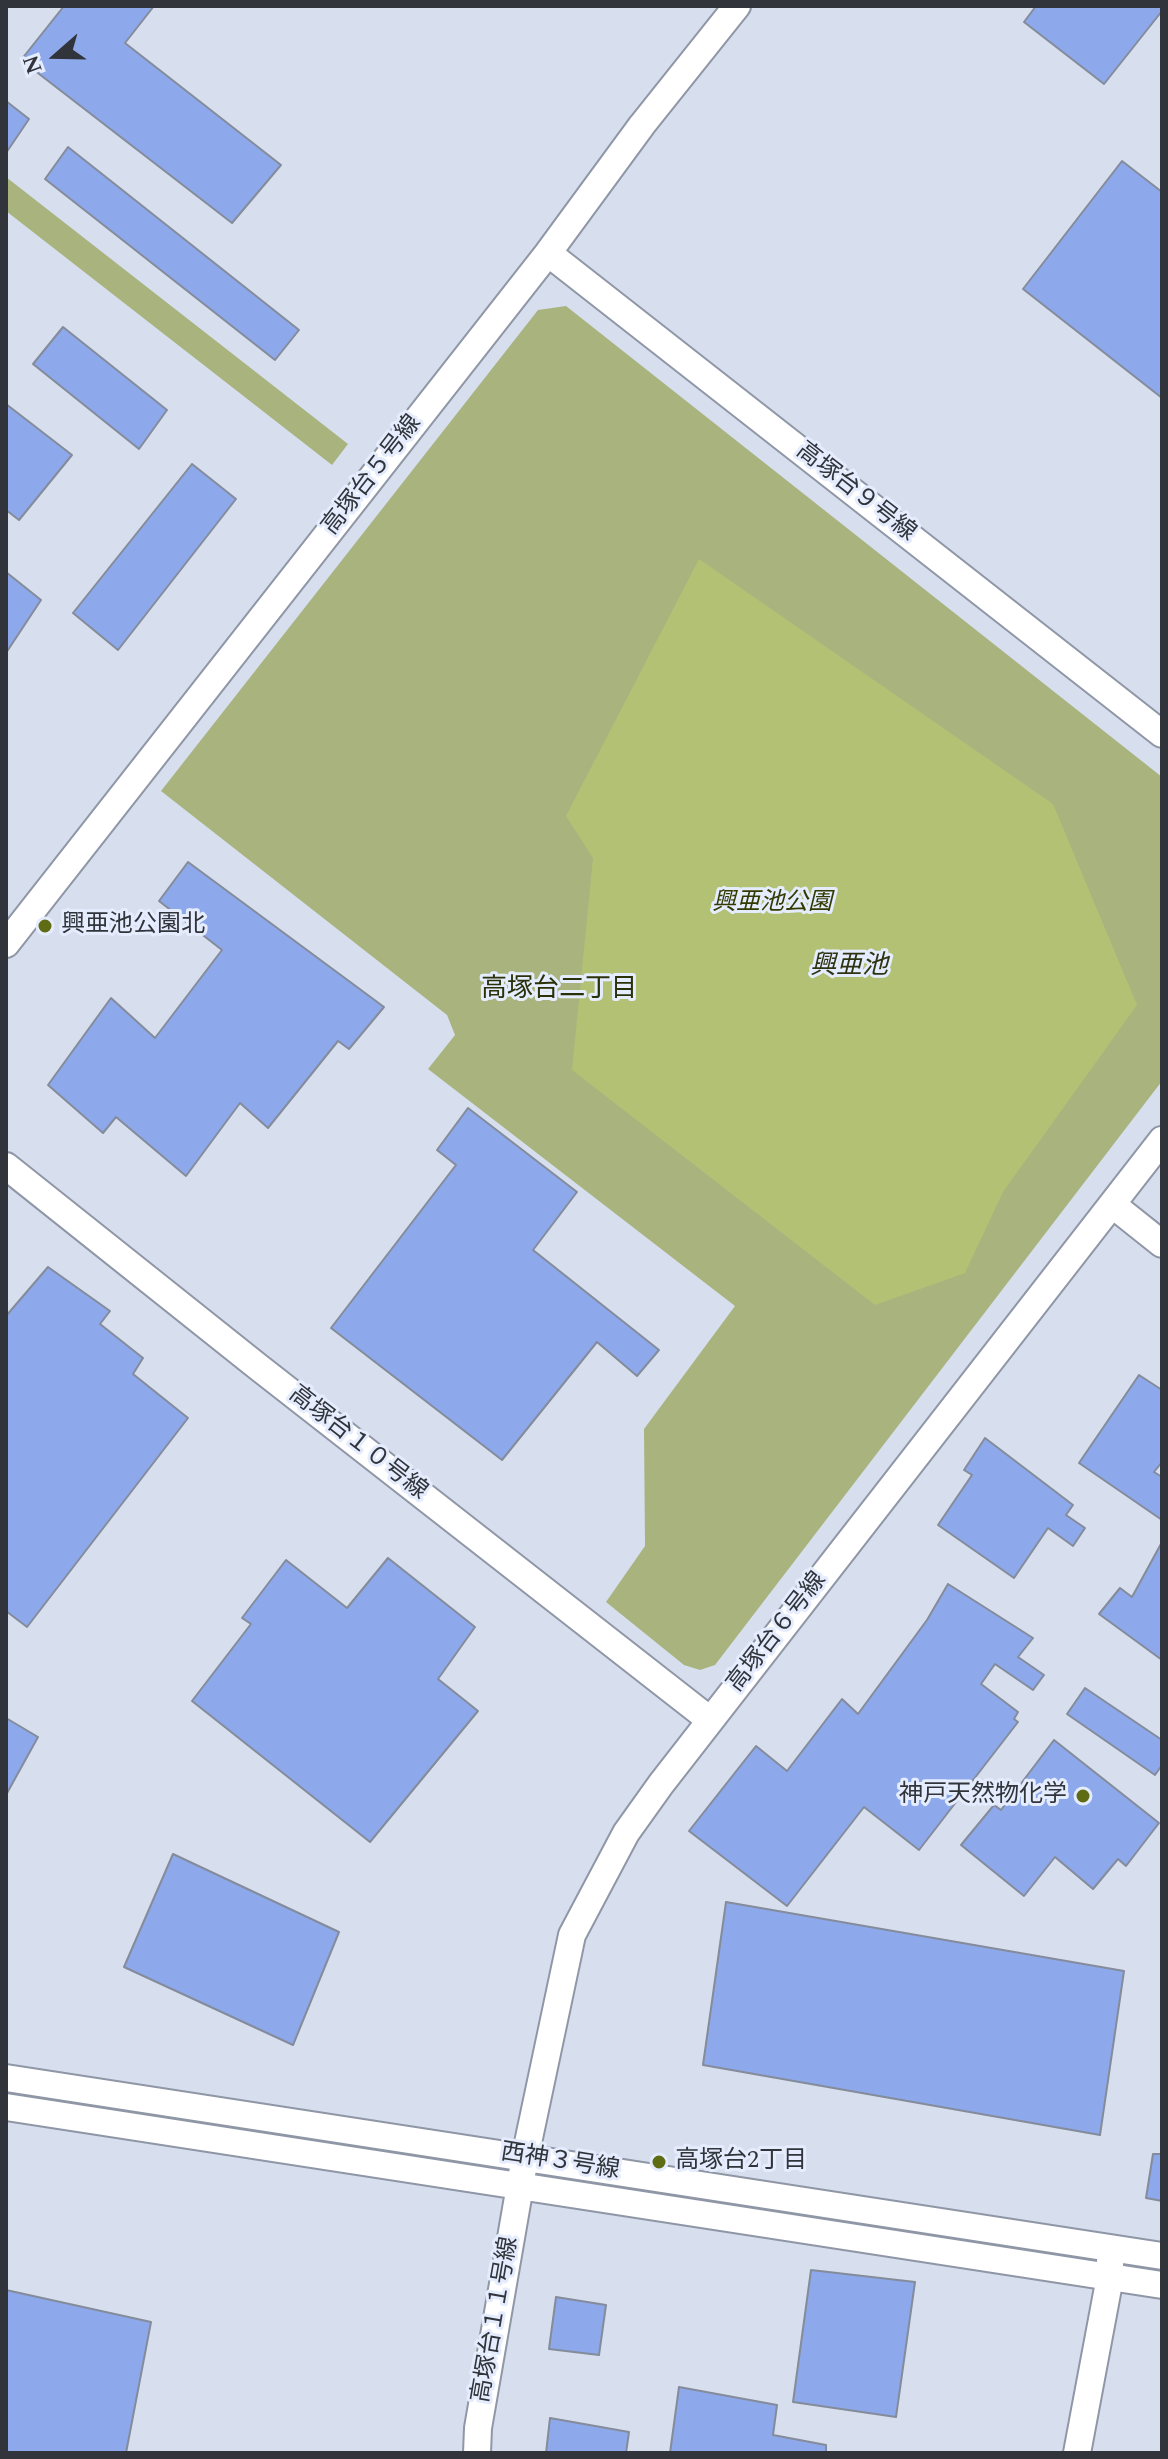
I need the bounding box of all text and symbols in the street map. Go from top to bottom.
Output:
north arrow [16,16,96,96]
text: N [14,50,52,78]
street label: 高塚台５号線 [317,410,429,542]
street label: 高塚台９号線 [789,437,921,549]
park label: 興亜池公園 [712,890,832,918]
place label: 興亜池公園北 [61,912,205,940]
marker: 興亜池公園北 [36,917,54,935]
water label: 興亜池 [810,952,888,984]
district label: 高塚台二丁目 [481,975,637,1007]
street label: 高塚台１０号線 [282,1381,432,1507]
street label: 高塚台６号線 [722,1567,834,1699]
place label: 神戸天然物化学 [899,1782,1067,1810]
marker: 神戸天然物化学 [1074,1787,1092,1805]
street label: 西神３号線 [498,2139,622,2187]
place label: 高塚台2丁目 [675,2148,807,2176]
marker: 高塚台2丁目 [650,2153,668,2171]
street label: 高塚台１１号線 [468,2235,526,2405]

